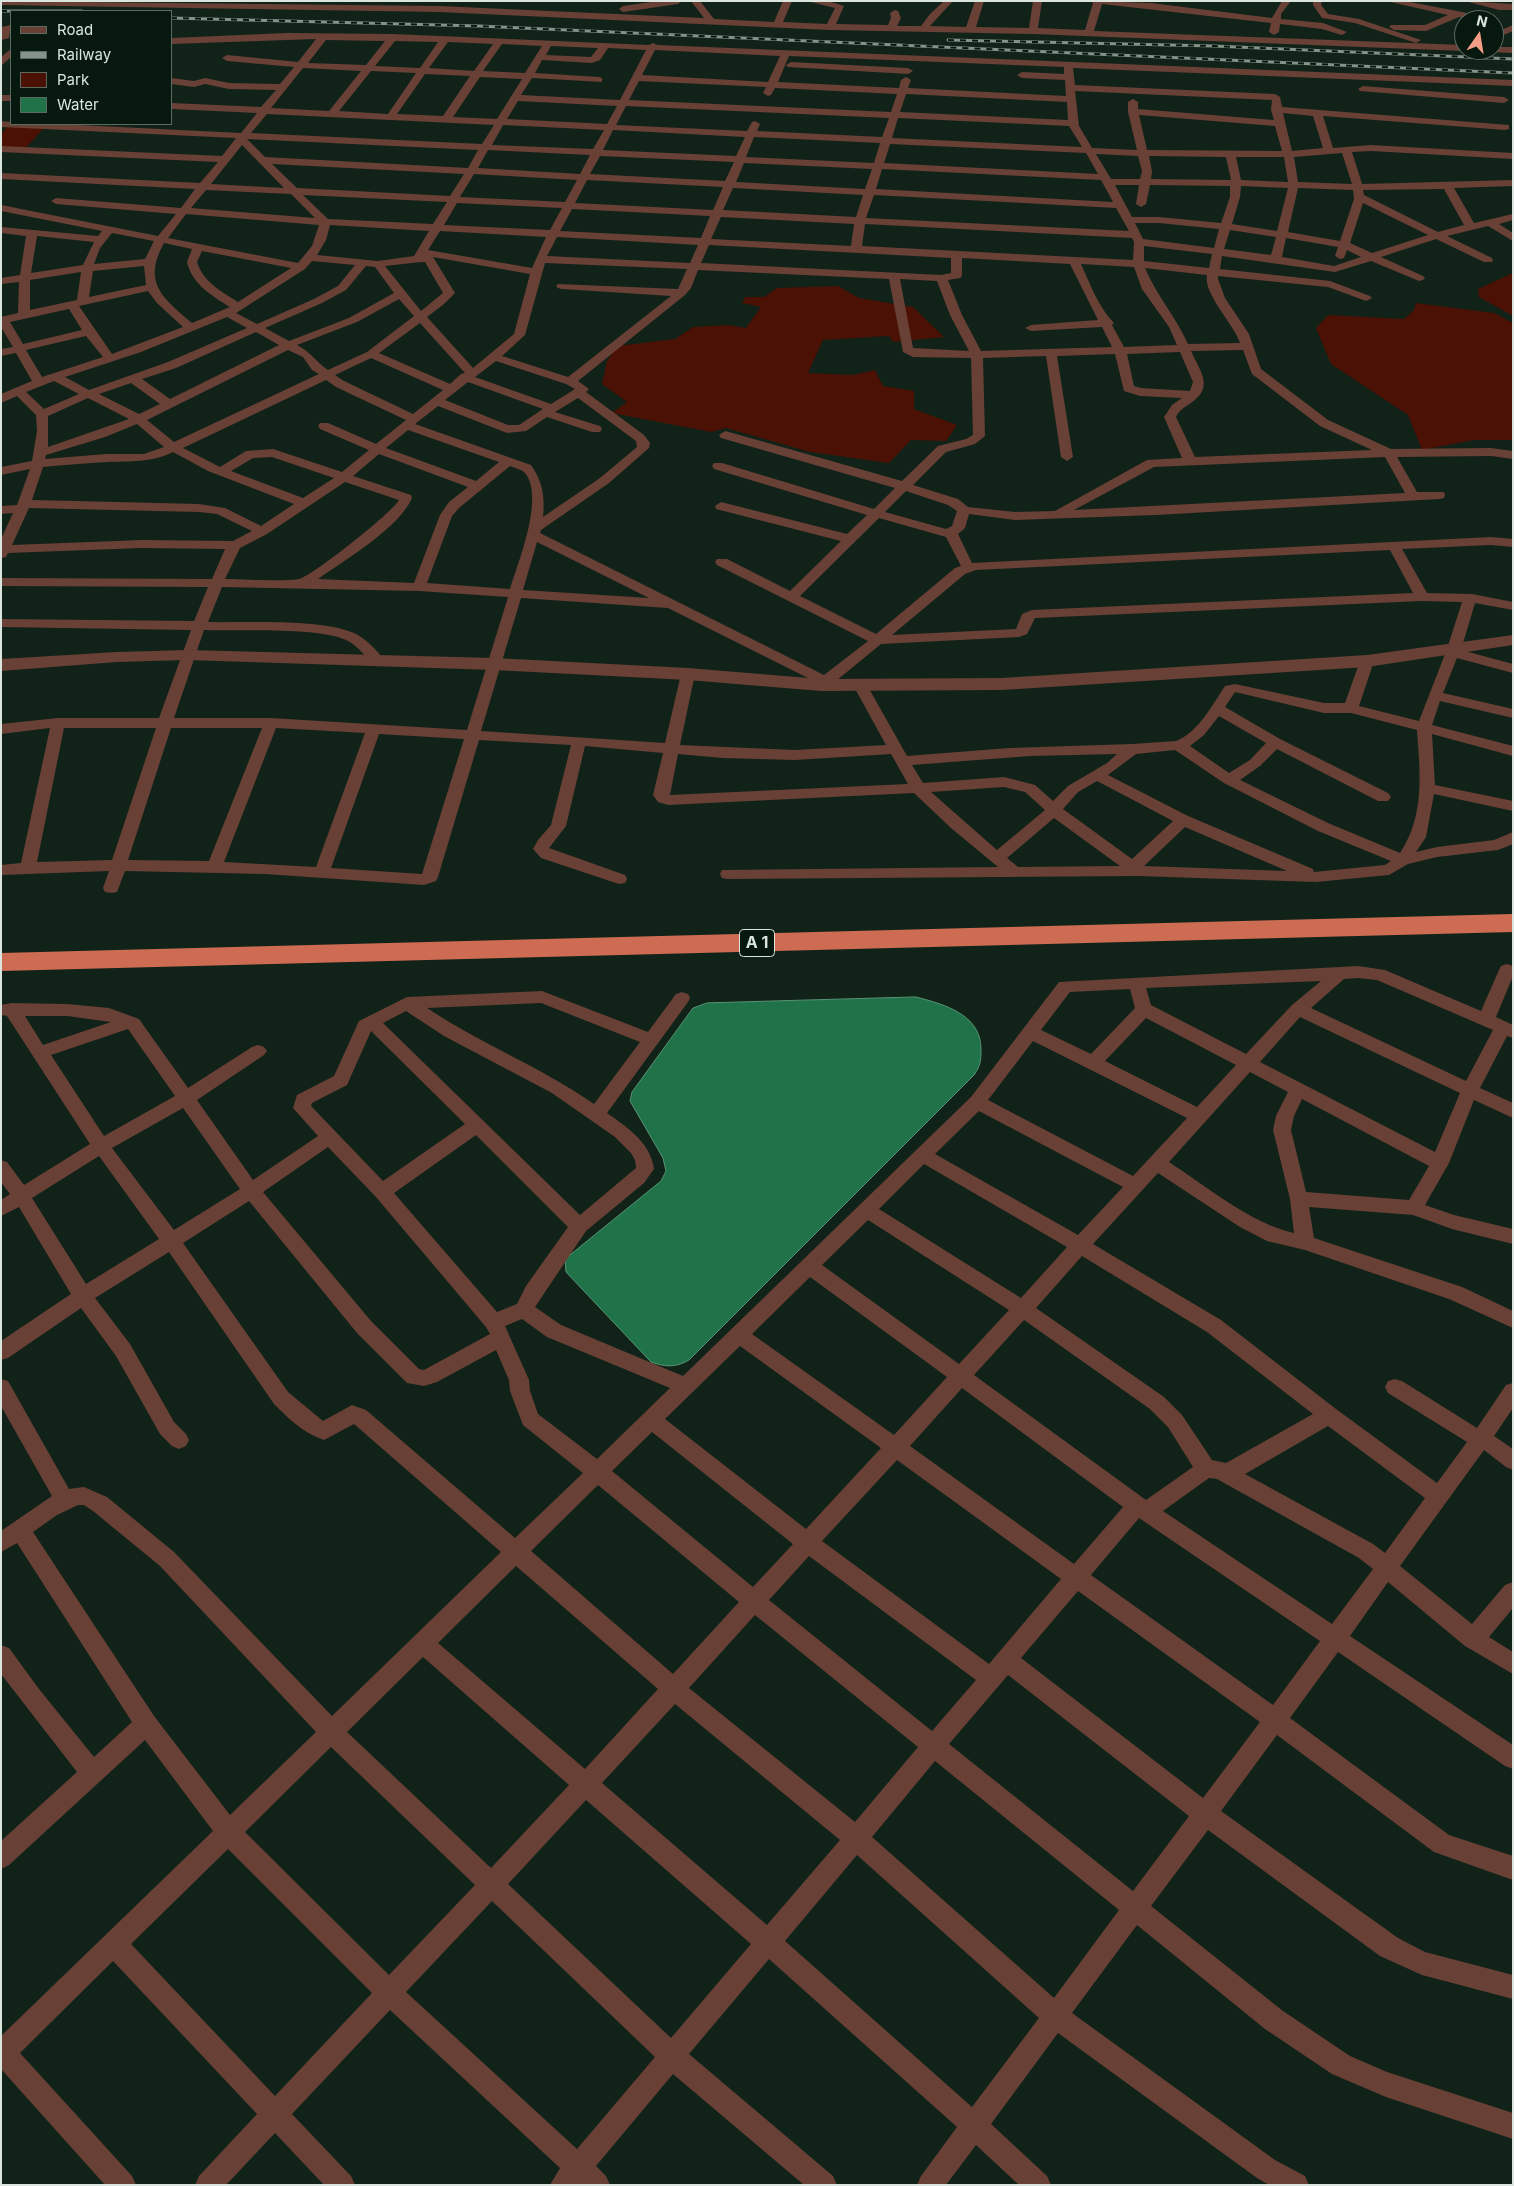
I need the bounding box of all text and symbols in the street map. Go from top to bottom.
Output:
legend [10,10,172,125]
north arrow [1454,10,1504,60]
text: N [1475,11,1489,30]
text: Road [57,20,93,39]
text: Railway [57,45,111,64]
text: Park [57,70,89,89]
text: Water [57,95,99,114]
road number: A 1 [740,930,774,956]

